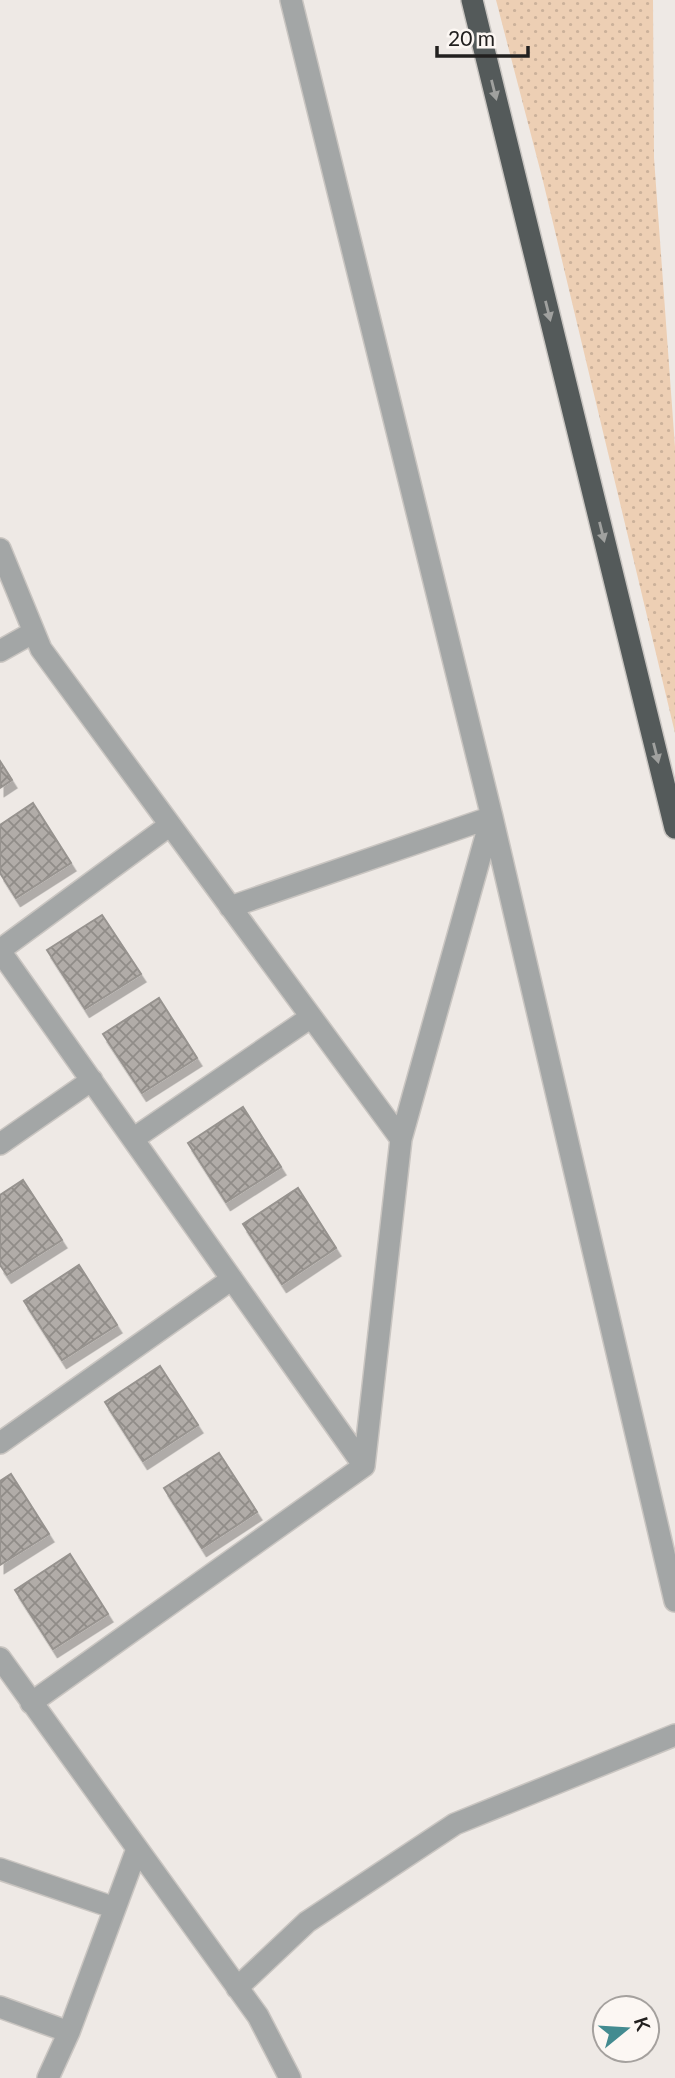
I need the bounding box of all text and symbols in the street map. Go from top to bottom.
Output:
scale bar [437,14,528,58]
text: 20 m [448,25,495,50]
one-way arrow [489,79,500,101]
one-way arrow [543,300,554,322]
one-way arrow [596,521,607,543]
one-way arrow [651,742,662,764]
north arrow [591,1994,661,2064]
text: K [630,2014,656,2034]

